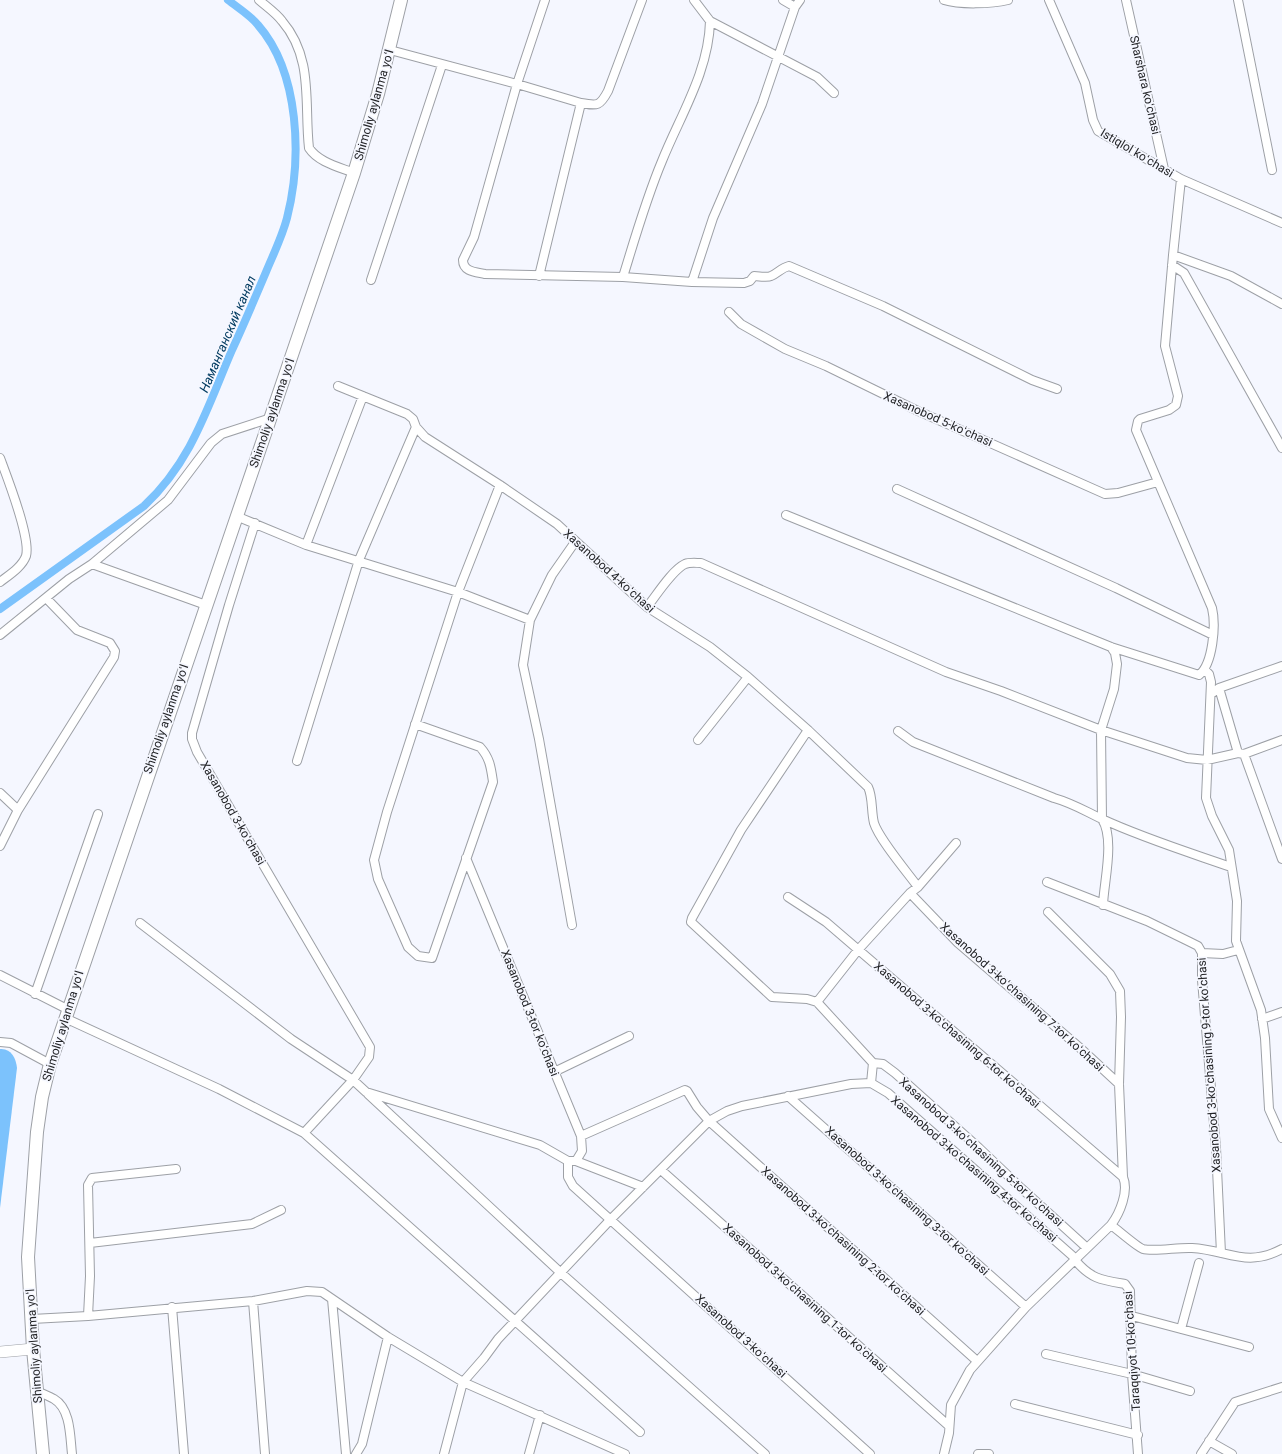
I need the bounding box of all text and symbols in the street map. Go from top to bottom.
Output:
street label: Sharshara koʻchasi [1127,34,1163,136]
street label: Shimoliy aylanma yoʻl [351,48,397,162]
street label: Istiqlol koʻchasi [1098,126,1176,180]
water label: Наманганский канал [196,274,259,395]
street label: Shimoliy aylanma yoʻl [247,356,297,470]
street label: Xasanobod 5-koʻchasi [881,389,995,449]
street label: Xasanobod 4-koʻchasi [561,526,657,616]
street label: Shimoliy aylanma yoʻl [141,662,191,776]
street label: Xasanobod 3-koʻchasi [198,759,269,868]
street label: Xasanobod 3-koʻchasining 7-tor koʻchasi [937,920,1107,1074]
street label: Xasanobod 3-tor koʻchasi [498,948,562,1078]
street label: Xasanobod 3-koʻchasining 9-tor koʻchasi [1194,957,1223,1173]
street label: Xasanobod 3-koʻchasining 6-tor koʻchasi [871,959,1043,1111]
street label: Shimoliy aylanma yoʻl [40,969,86,1083]
street label: Xasanobod 3-koʻchasining 5-tor koʻchasi [896,1075,1066,1229]
street label: Xasanobod 3-koʻchasining 4-tor koʻchasi [888,1093,1060,1245]
street label: Xasanobod 3-koʻchasining 3-tor koʻchasi [822,1124,992,1278]
street label: Xasanobod 3-koʻchasining 2-tor koʻchasi [758,1164,928,1318]
street label: Xasanobod 3-koʻchasining 1-tor koʻchasi [720,1221,890,1375]
street label: Shimoliy aylanma yoʻl [23,1288,45,1404]
street label: Taraqqiyot 10-koʻchasi [1121,1290,1143,1411]
street label: Xasanobod 3-koʻchasi [692,1291,790,1381]

